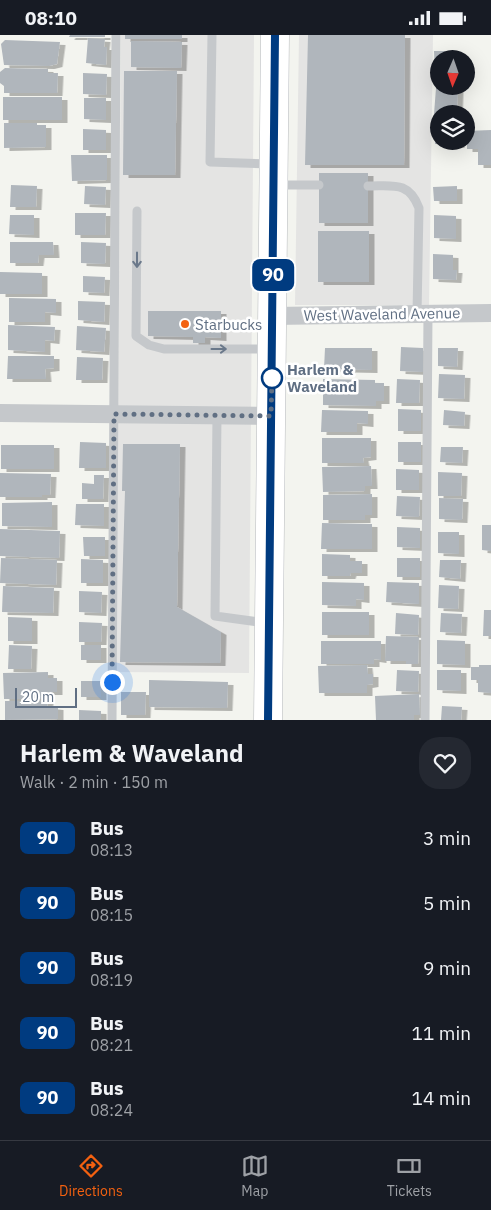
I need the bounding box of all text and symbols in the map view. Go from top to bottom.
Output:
text: 08:10 [25,6,77,30]
north arrow [430,50,475,95]
map controls [430,50,475,150]
button: layers [430,105,475,150]
one-way arrow [132,252,142,268]
line badge: 90 [250,259,296,291]
text: 90 [262,263,284,286]
street label: West Waveland Avenue [303,303,461,325]
place label: Starbucks [195,315,262,334]
marker: Starbucks [179,318,191,330]
one-way arrow [211,344,227,354]
place label: Harlem & Waveland [287,360,357,396]
marker: Harlem & Waveland [261,367,283,389]
your location [100,670,125,695]
scale bar [15,685,78,708]
text: 20 m [22,688,54,706]
text: Harlem & Waveland [20,737,244,769]
button: heart [419,737,471,789]
text: Walk · 2 min · 150 m [20,772,168,792]
text: Bus [90,816,124,840]
text: 90 [37,826,58,849]
text: 3 min [423,826,471,850]
text: 08:13 [90,840,133,860]
text: Bus [90,881,124,905]
text: 90 [37,891,58,914]
text: 5 min [423,891,471,915]
text: 08:15 [90,905,133,925]
text: Bus [90,946,124,970]
text: 90 [37,956,58,979]
text: 9 min [423,956,471,980]
text: 08:19 [90,970,133,990]
text: Bus [90,1011,124,1035]
text: 90 [37,1021,58,1044]
text: 11 min [412,1021,471,1045]
text: 08:21 [90,1035,133,1055]
text: Bus [90,1076,124,1100]
text: 90 [37,1086,58,1109]
text: 14 min [412,1086,471,1110]
text: 08:24 [90,1100,133,1120]
tab: Directions [59,1152,123,1200]
tab: Map [241,1152,269,1200]
tab: Tickets [387,1152,432,1200]

